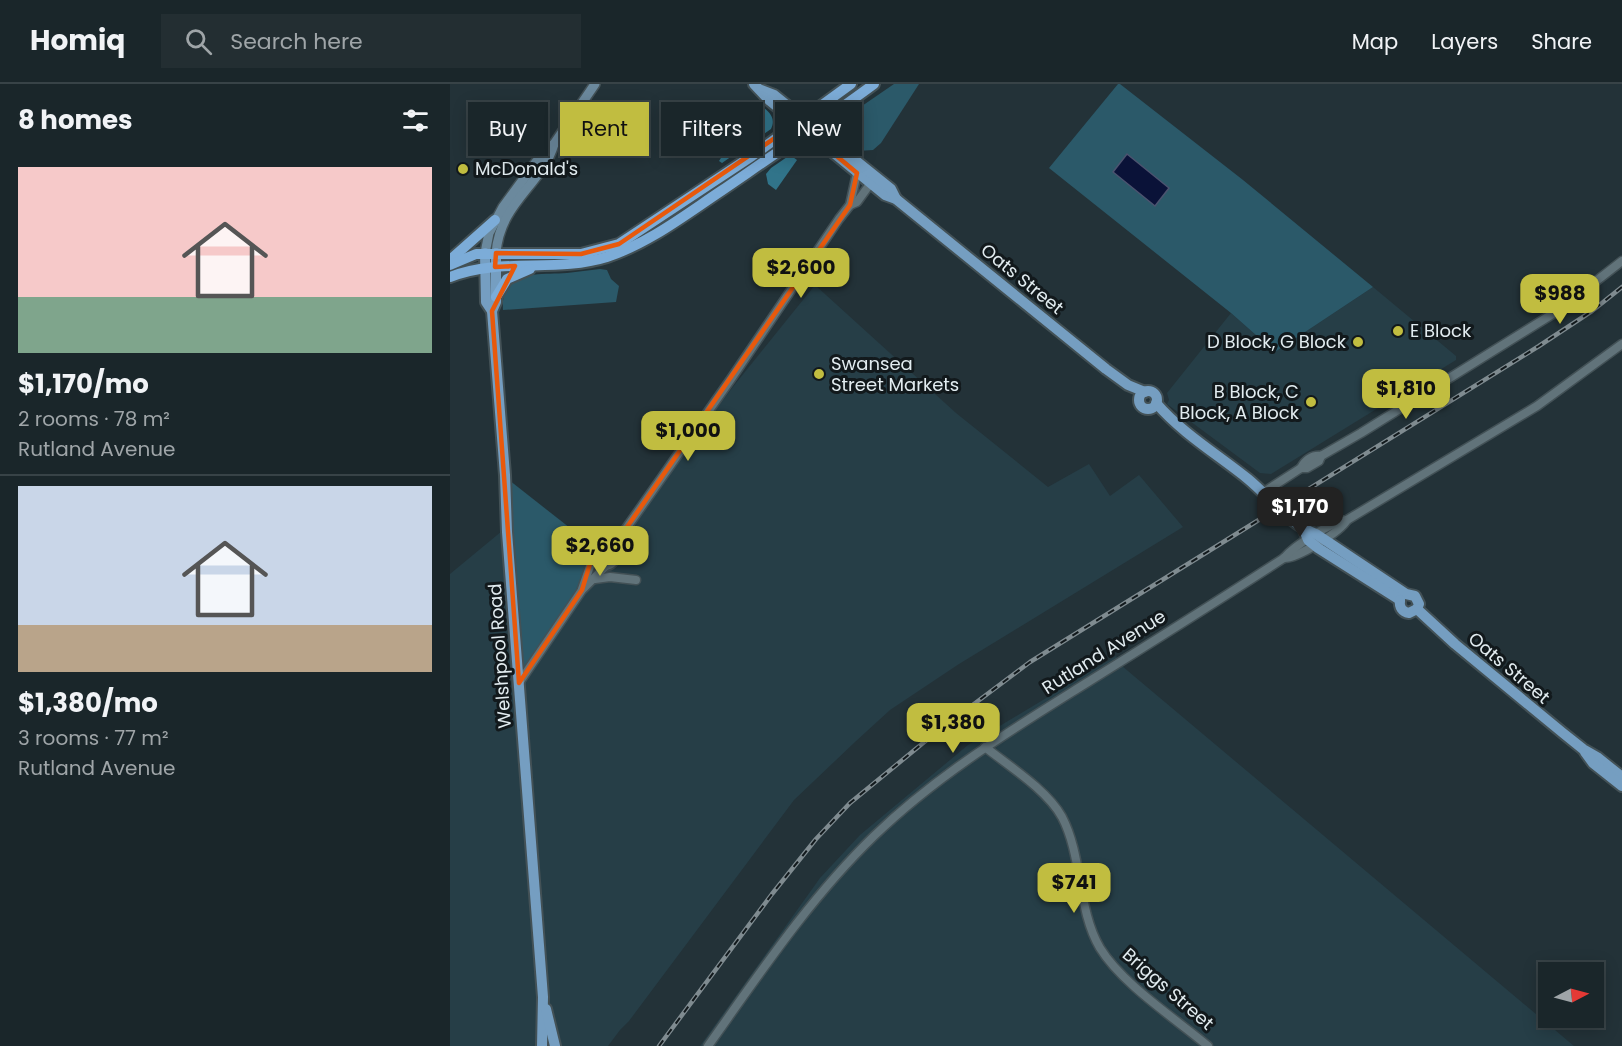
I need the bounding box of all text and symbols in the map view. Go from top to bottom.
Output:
search box [161,14,581,68]
text: Homiq [30,21,125,60]
icon: search [182,25,215,58]
text: Search here [230,26,363,57]
text: Map [1352,27,1398,56]
text: Layers [1431,27,1498,56]
text: Share [1531,27,1592,56]
text: 8 homes [18,102,133,138]
chip: Buy [468,102,548,156]
chip: Rent [560,102,649,156]
chip: Filters [661,102,763,156]
chip: New [775,102,862,156]
icon: filters [399,104,432,137]
place label: McDonald's [475,156,578,181]
marker: McDonald's [456,162,470,176]
icon: home [171,206,279,314]
street label: Oats Street [976,237,1069,320]
pin: $2,600 [752,248,850,299]
text: $2,600 [766,253,836,281]
pin: $988 [1524,274,1596,325]
text: $988 [1534,279,1586,307]
place label: E Block [1410,318,1472,343]
marker: E Block [1391,324,1405,338]
place label: D Block, G Block [1207,329,1347,354]
marker: D Block, G Block [1351,335,1365,349]
place label: Swansea Street Markets [831,351,959,397]
text: $1,170/mo [18,366,149,402]
marker: Swansea Street Markets [812,367,826,381]
pin: $1,810 [1357,369,1455,420]
text: $1,810 [1376,374,1436,402]
place label: B Block, C Block, A Block [1179,379,1300,425]
marker: B Block, C Block, A Block [1304,395,1318,409]
text: 2 rooms · 78 m² [18,405,170,433]
pin: $1,000 [639,411,737,462]
text: $1,000 [655,416,721,444]
text: Rutland Avenue [18,435,175,463]
pin: $1,170 [1251,487,1349,538]
text: $1,170 [1271,492,1329,520]
icon: home [171,525,279,633]
pin: $2,660 [551,526,649,577]
text: $2,660 [566,531,634,559]
street label: Welshpool Road [482,583,517,729]
street label: Rutland Avenue [1037,603,1170,700]
street label: Oats Street [1463,626,1556,709]
text: $1,380/mo [18,685,158,721]
pin: $1,380 [904,703,1002,754]
text: $1,380 [921,708,985,736]
text: 3 rooms · 77 m² [18,724,169,752]
text: Rutland Avenue [18,754,175,782]
pin: $741 [1038,863,1110,914]
text: $741 [1052,868,1096,896]
street label: Briggs Street [1117,942,1219,1035]
north arrow [1538,962,1604,1028]
map controls [1538,962,1604,1028]

